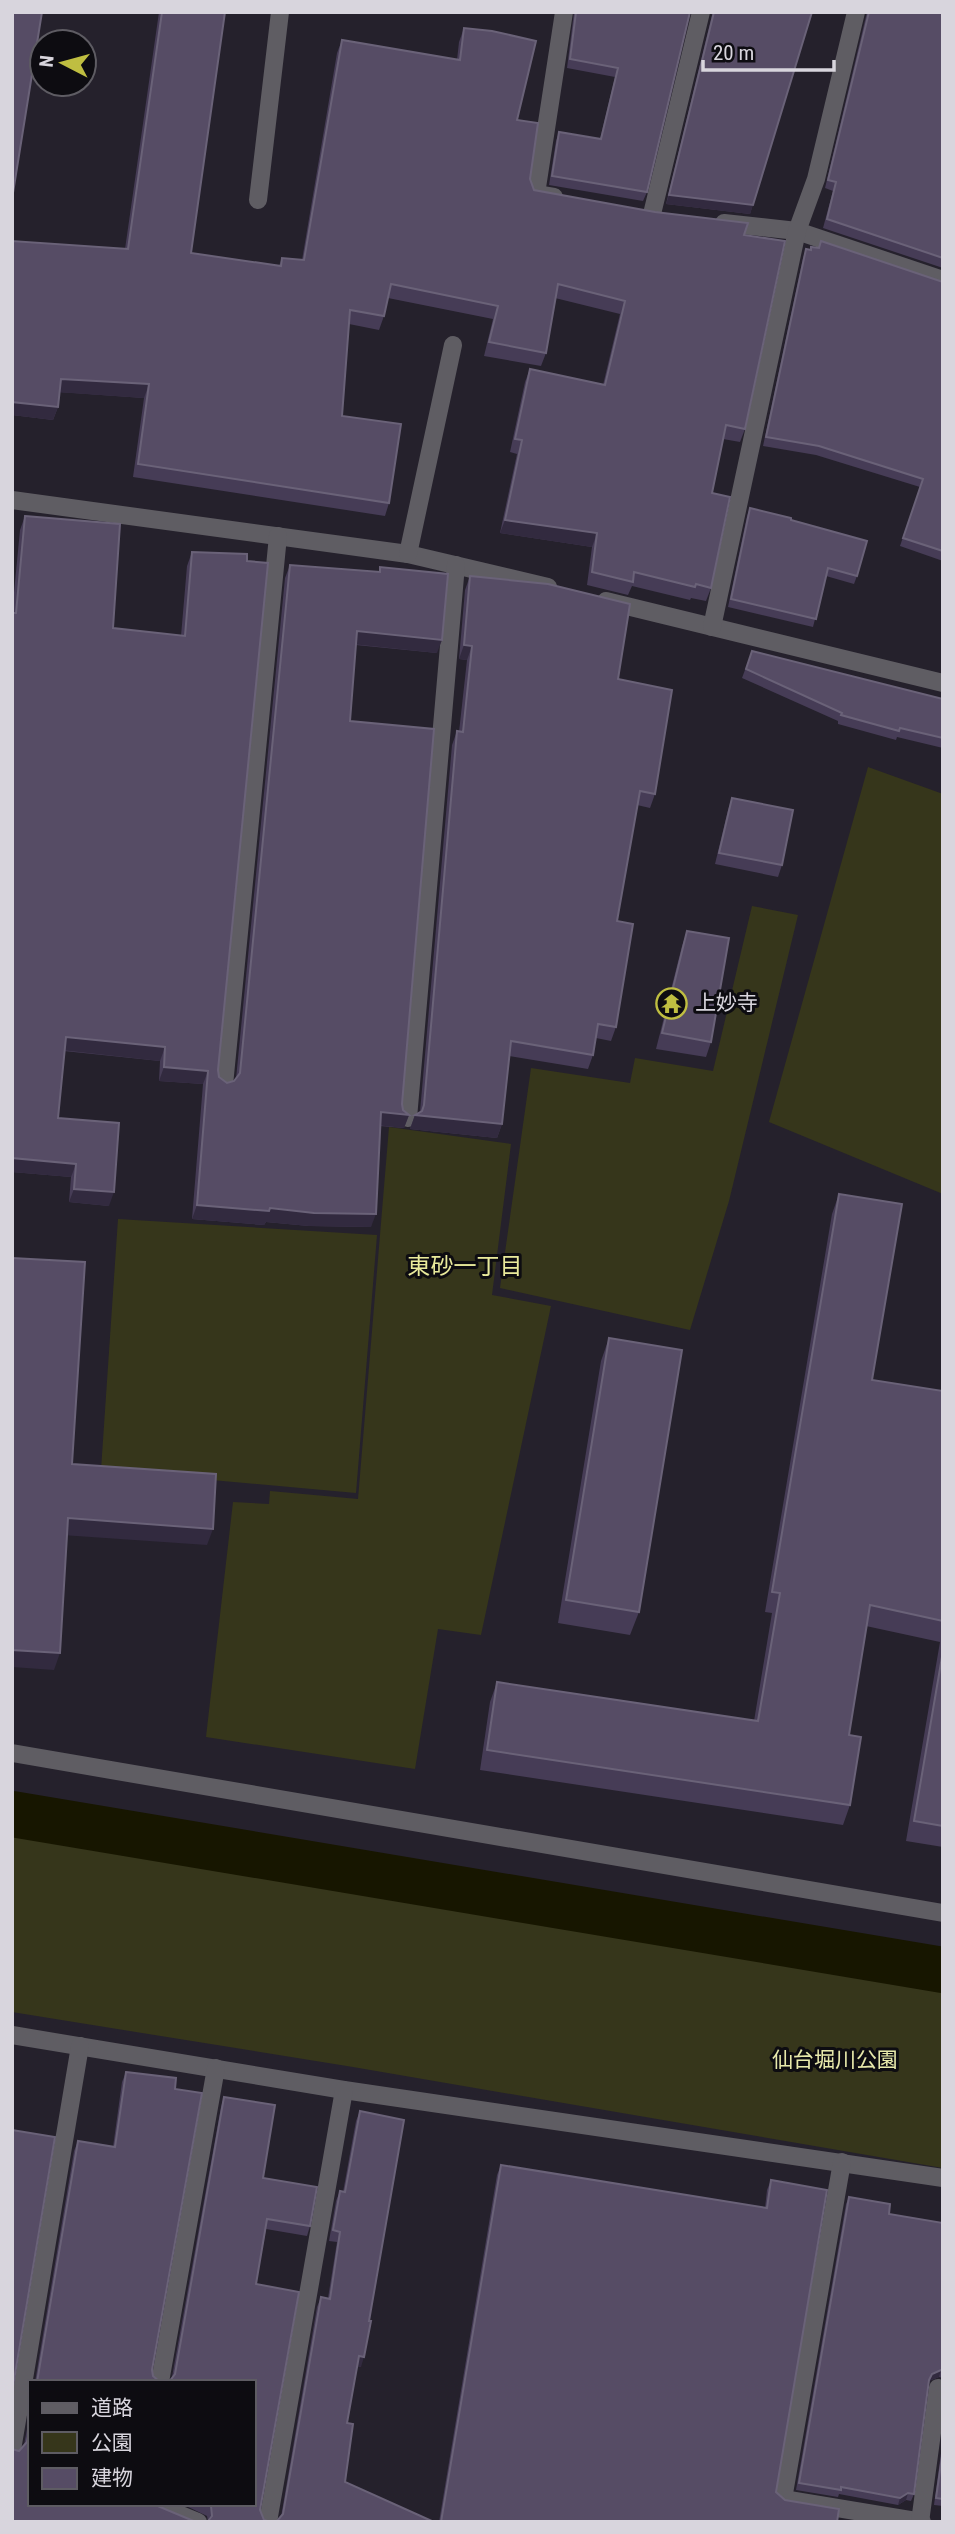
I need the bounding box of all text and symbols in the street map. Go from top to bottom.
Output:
north arrow [28,28,98,98]
scale bar [703,28,834,72]
text: 20 m [713,41,754,65]
text: N [35,54,59,68]
temple icon: 上妙寺 [655,986,689,1020]
place label: 上妙寺 [695,991,758,1015]
district label: 東砂一丁目 [408,1253,523,1280]
park label: 仙台堀川公園 [772,2048,898,2072]
legend [28,2380,256,2506]
text: 道路 [91,2396,133,2420]
text: 公園 [91,2431,133,2455]
text: 建物 [91,2466,133,2490]

